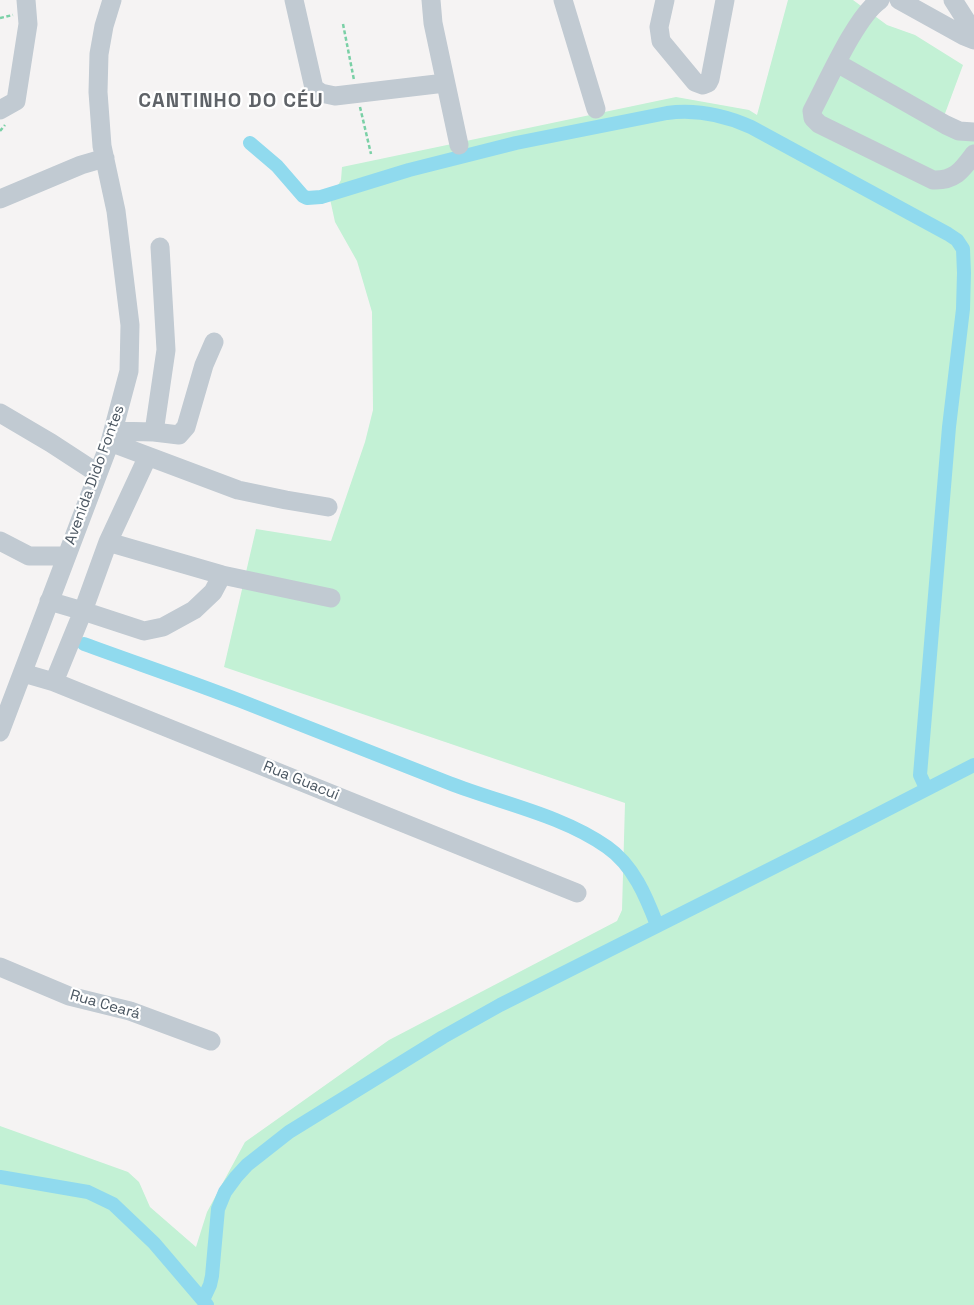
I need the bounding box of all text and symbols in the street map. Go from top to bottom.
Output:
district label: CANTINHO DO CÉU [136,90,326,114]
street label: Avenida Dido Fontes [61,403,129,547]
street label: Rua Guacui [260,758,342,804]
street label: Rua Ceará [68,986,142,1024]

